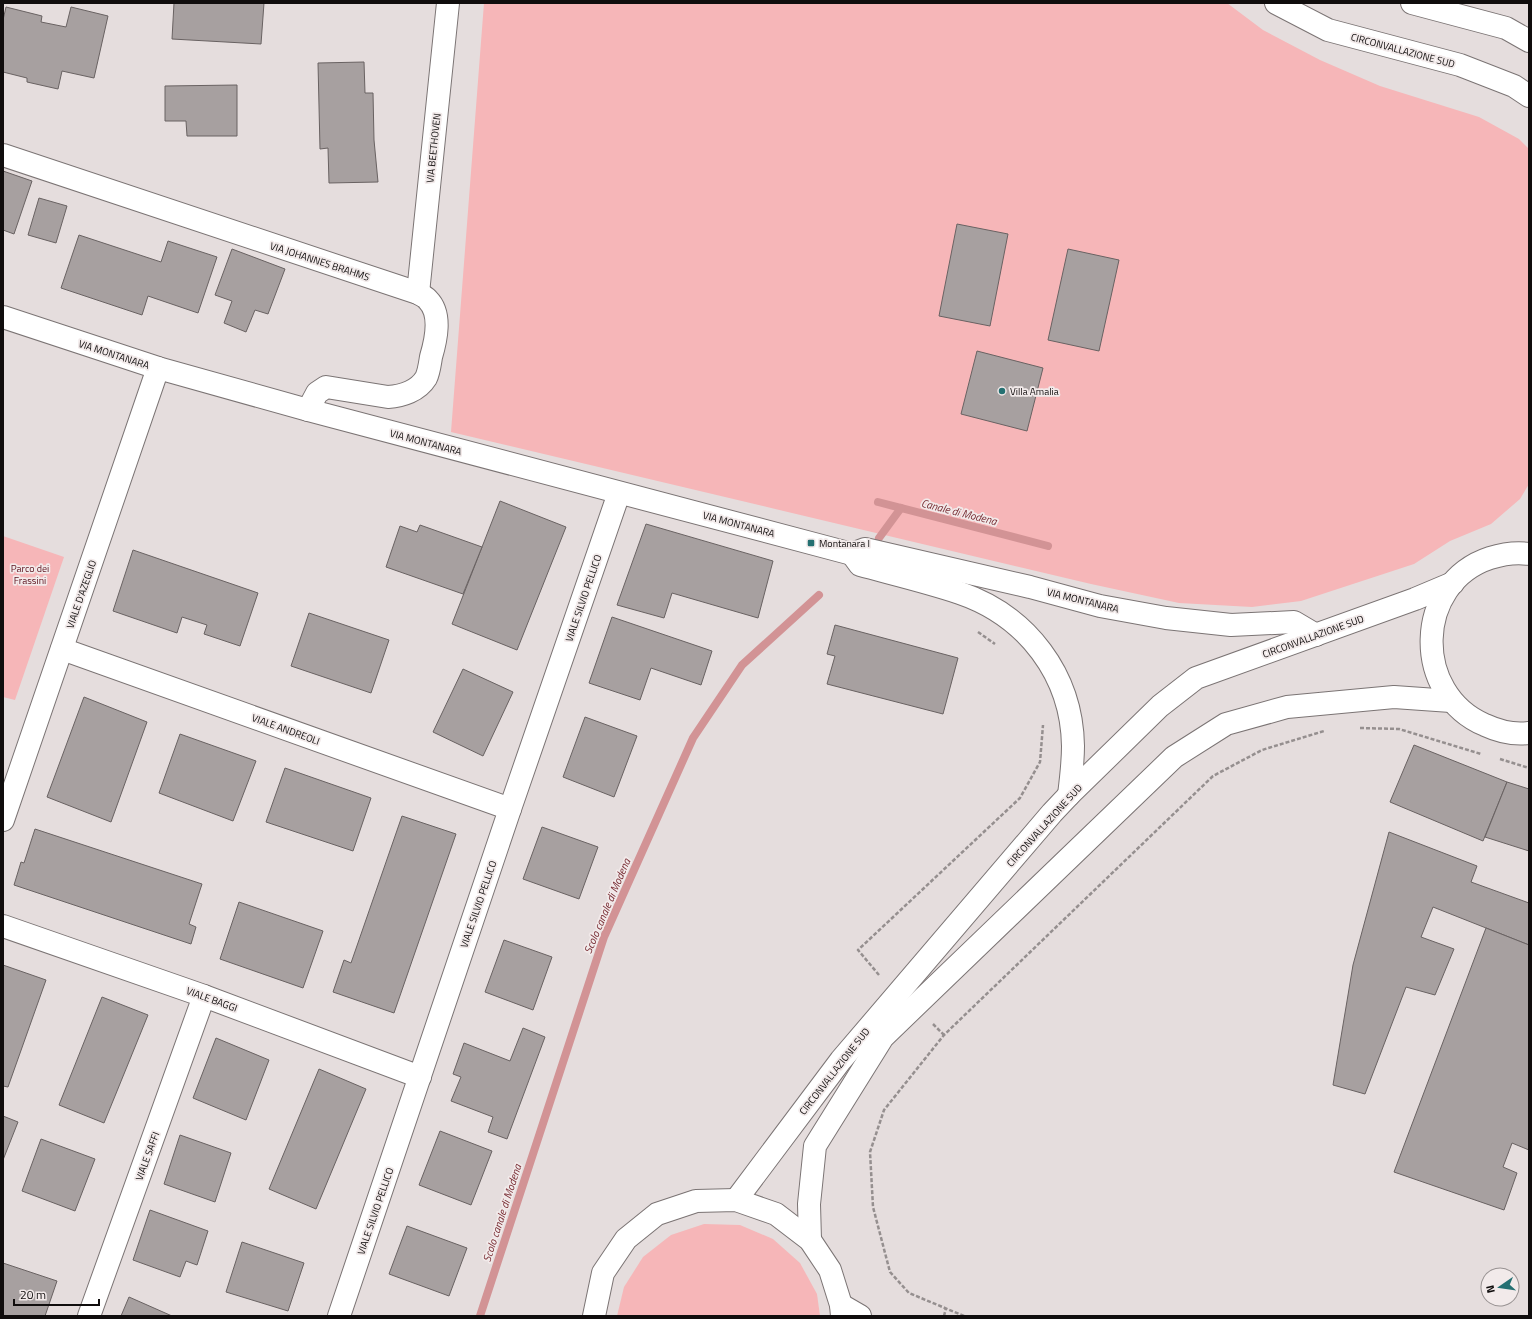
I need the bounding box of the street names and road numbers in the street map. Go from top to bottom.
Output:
street label: CIRCONVALLAZIONE SUD [1349,29,1456,72]
street label: VIA BEETHOVEN [422,112,445,184]
street label: VIA JOHANNES BRAHMS [268,238,372,285]
street label: VIA MONTANARA [76,336,151,373]
street label: VIA MONTANARA [388,426,463,459]
street label: VIA MONTANARA [701,508,776,541]
street label: VIALE SILVIO PELLICO [562,552,606,644]
street label: VIALE D'AZEGLIO [63,557,100,630]
street label: VIA MONTANARA [1045,584,1120,617]
street label: CIRCONVALLAZIONE SUD [1260,611,1366,662]
street label: VIALE ANDREOLI [250,710,322,749]
street label: CIRCONVALLAZIONE SUD [1003,781,1086,870]
street label: VIALE SILVIO PELLICO [457,858,501,950]
street label: VIALE BAGGI [184,983,240,1016]
street label: CIRCONVALLAZIONE SUD [796,1025,873,1118]
street label: VIALE SAFFI [132,1130,163,1183]
street label: VIALE SILVIO PELLICO [354,1165,398,1257]

